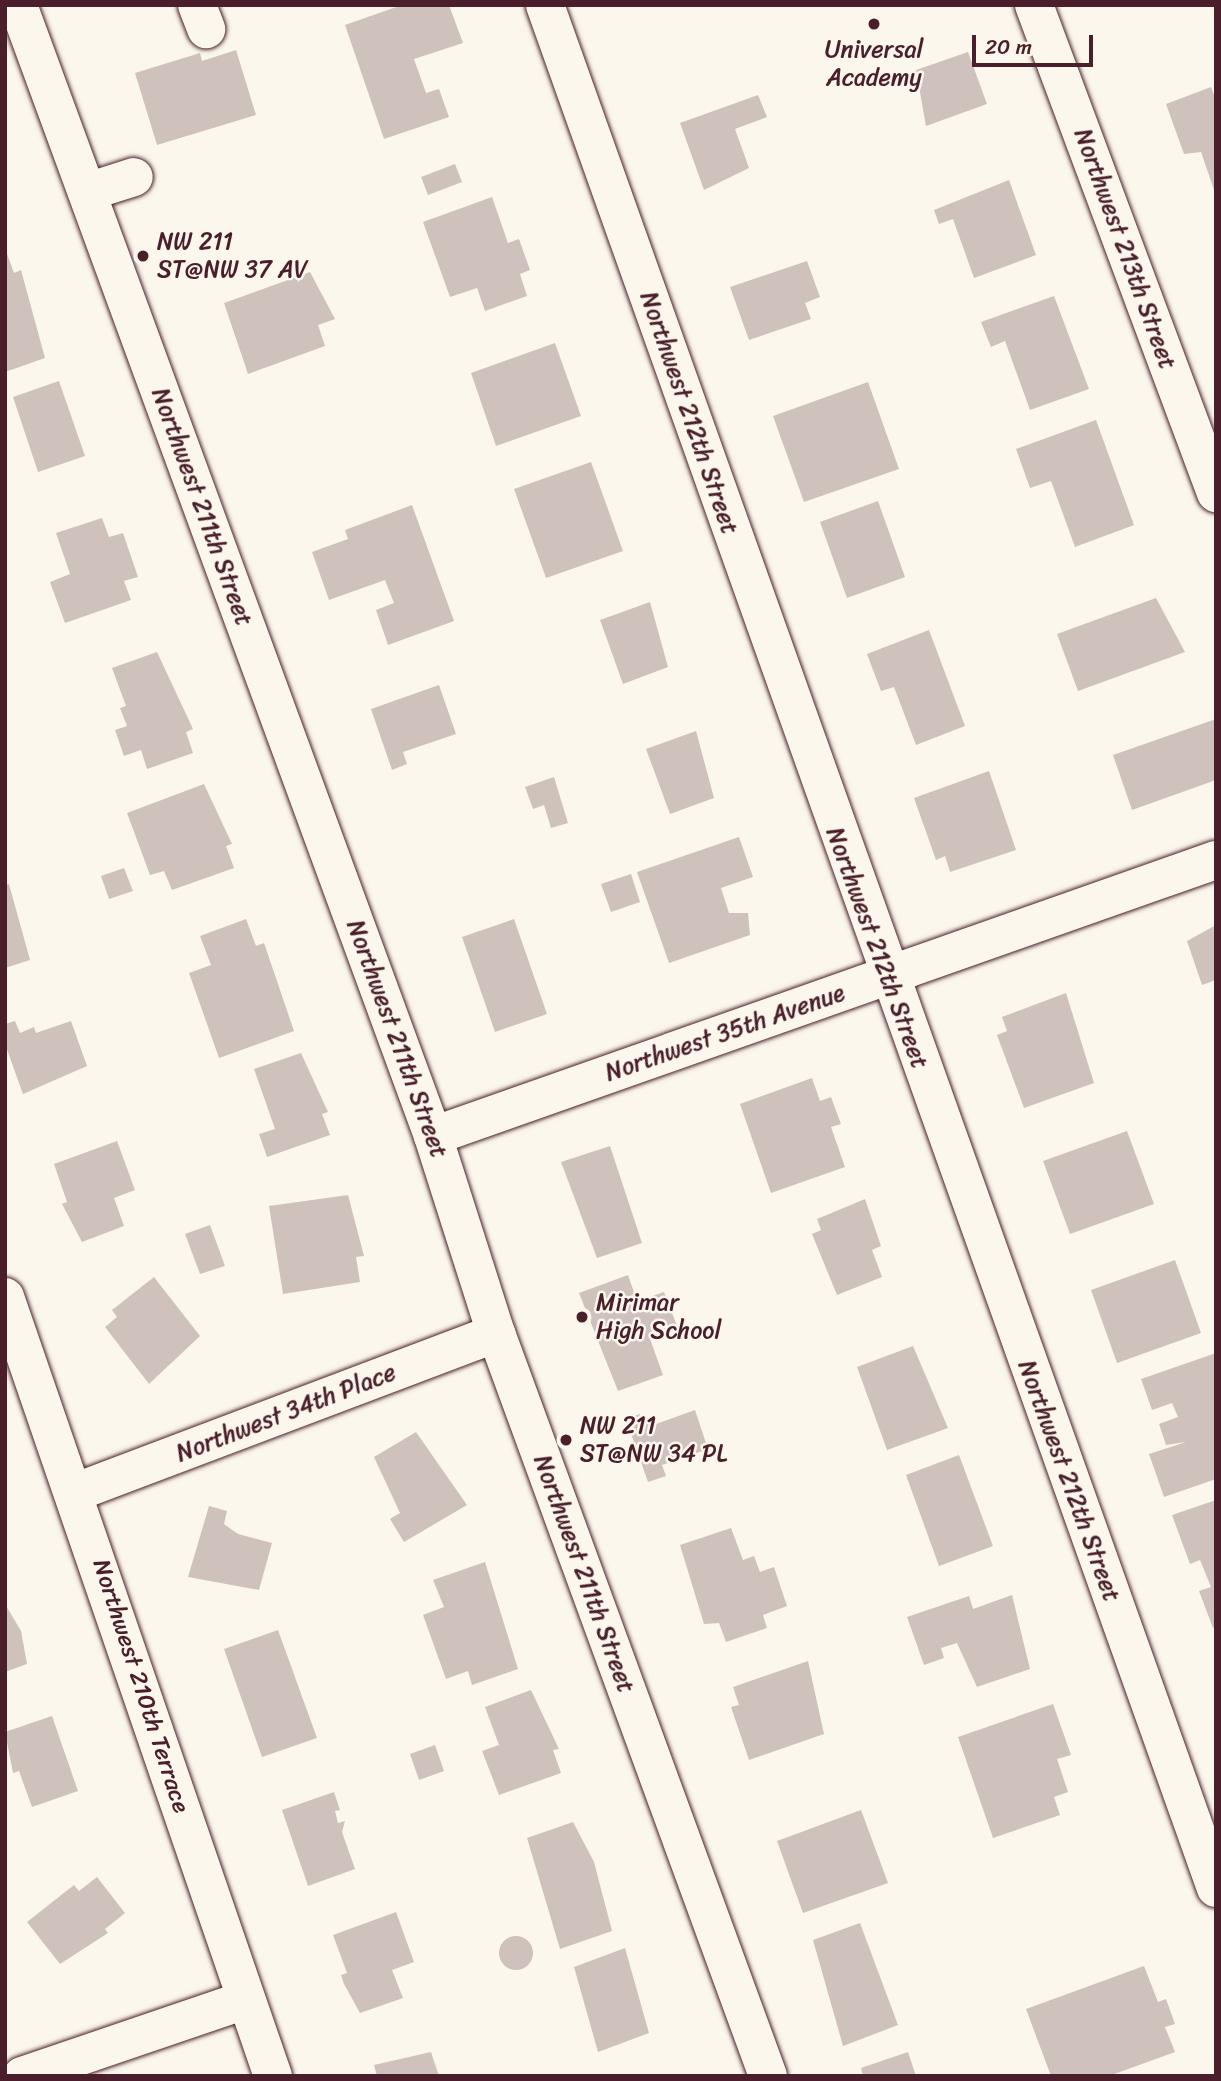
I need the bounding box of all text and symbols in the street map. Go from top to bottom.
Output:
marker: Universal Academy [866,16,882,32]
scale bar [976,21,1097,65]
text: 20 m [985,28,1032,66]
place label: Universal Academy [825,36,923,92]
street label: Northwest 213th Street [1068,125,1182,373]
place label: NW 211 ST@NW 37 AV [157,228,308,284]
marker: NW 211 ST@NW 37 AV [135,248,151,264]
street label: Northwest 212th Street [634,288,744,538]
street label: Northwest 211th Street [146,384,258,630]
street label: Northwest 212th Street [820,823,934,1073]
street label: Northwest 211th Street [341,916,453,1162]
street label: Northwest 35th Avenue [601,978,849,1088]
place label: Mirimar High School [596,1289,721,1345]
marker: Mirimar High School [574,1309,590,1325]
street label: Northwest 212th Street [1012,1356,1126,1606]
street label: Northwest 34th Place [172,1358,400,1468]
place label: NW 211 ST@NW 34 PL [580,1412,728,1468]
marker: NW 211 ST@NW 34 PL [558,1432,574,1448]
street label: Northwest 211th Street [528,1451,640,1697]
street label: Northwest 210th Terrace [86,1556,196,1816]

